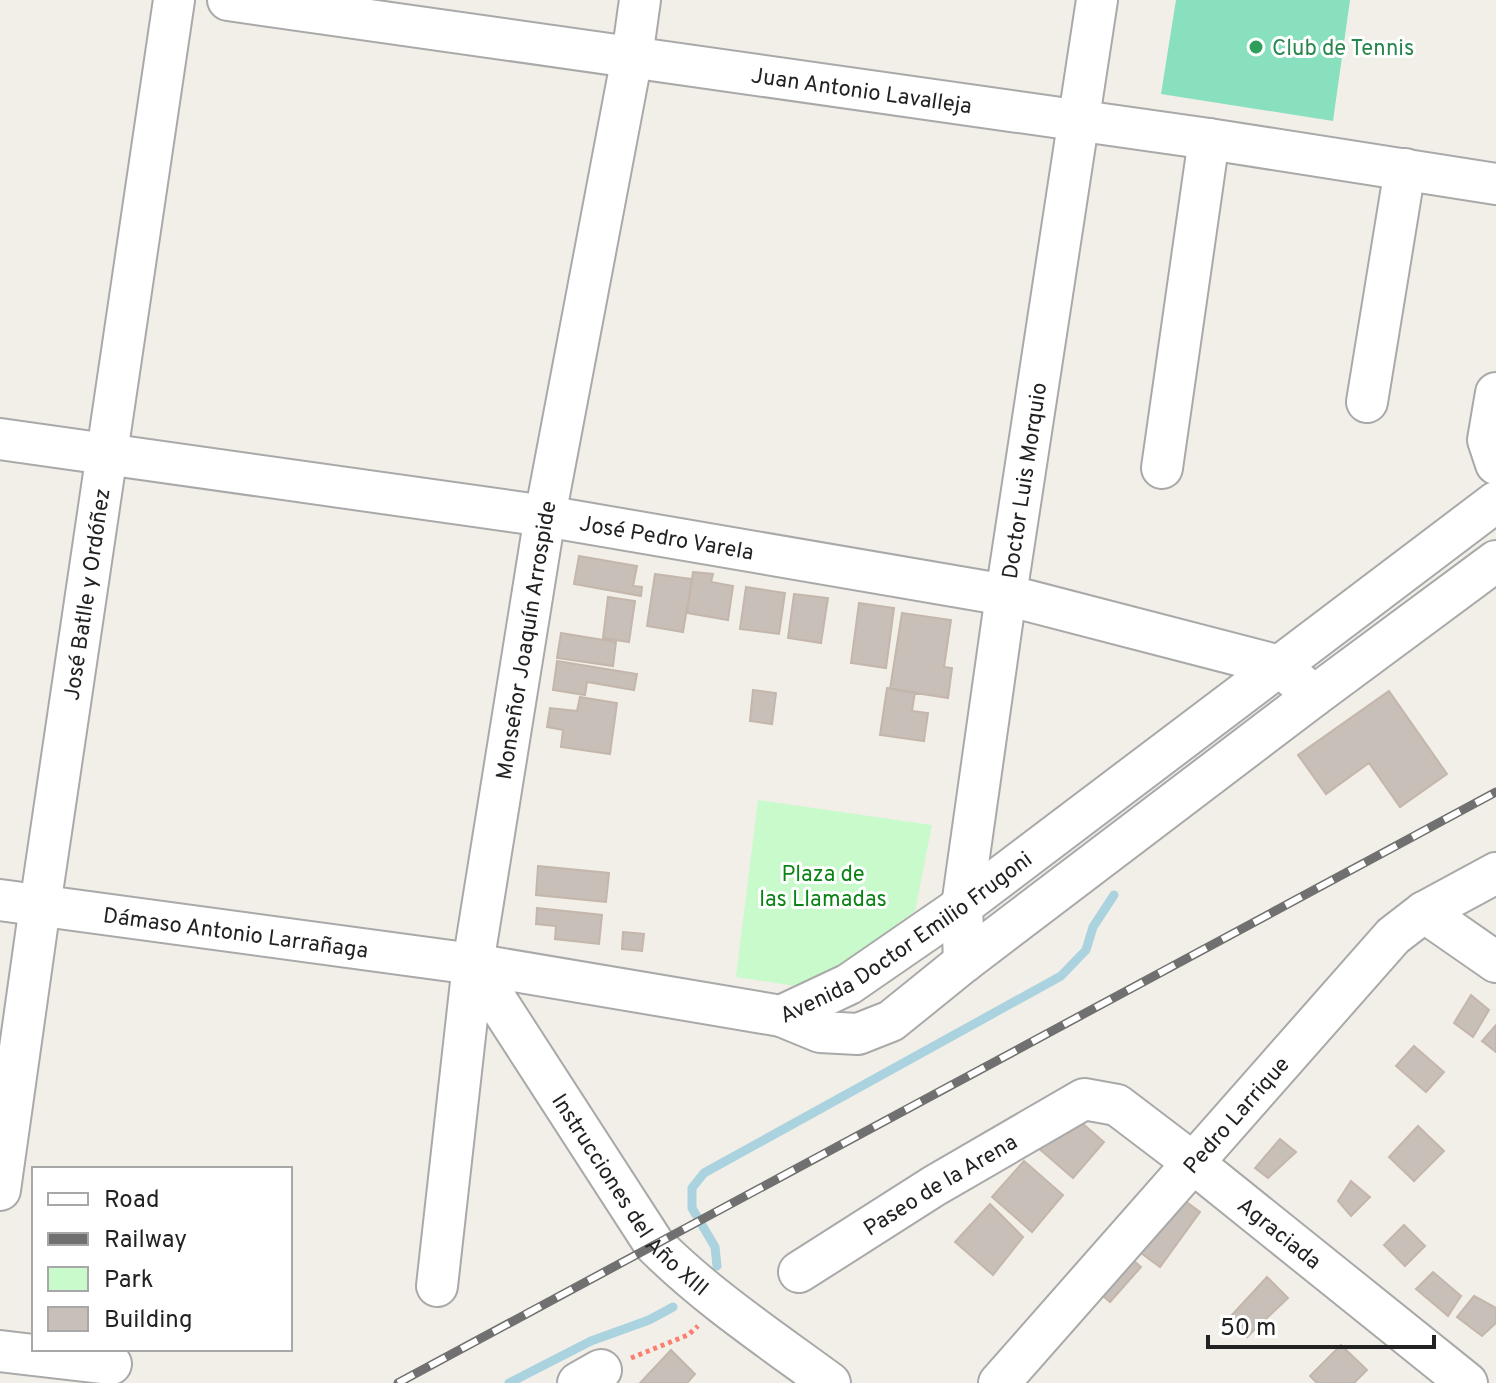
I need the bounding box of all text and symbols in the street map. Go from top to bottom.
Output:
place label: Club de Tennis [1272,36,1414,63]
marker: Club de Tennis [1247,38,1265,56]
street label: Juan Antonio Lavalleja [749,63,973,121]
street label: Doctor Luis Morquio [998,381,1054,581]
street label: José Batlle y Ordóñez [60,487,118,703]
street label: Monseñor Joaquín Arrospide [492,499,564,782]
street label: José Pedro Varela [577,511,756,568]
street label: Avenida Doctor Emilio Frugoni [776,847,1038,1031]
park label: Plaza de las Llamadas [759,862,887,914]
street label: Dámaso Antonio Larrañaga [101,903,370,966]
street label: Pedro Larrique [1179,1052,1296,1180]
street label: Instrucciones del Año XIII [545,1089,713,1303]
street label: Paseo de la Arena [859,1130,1023,1243]
legend [32,1167,292,1351]
text: Road [104,1186,160,1216]
street label: Agraciada [1231,1193,1326,1276]
text: Railway [104,1226,187,1256]
text: Park [104,1266,154,1296]
scale bar [1208,1299,1434,1349]
text: Building [104,1306,193,1336]
text: 50 m [1220,1314,1276,1344]

